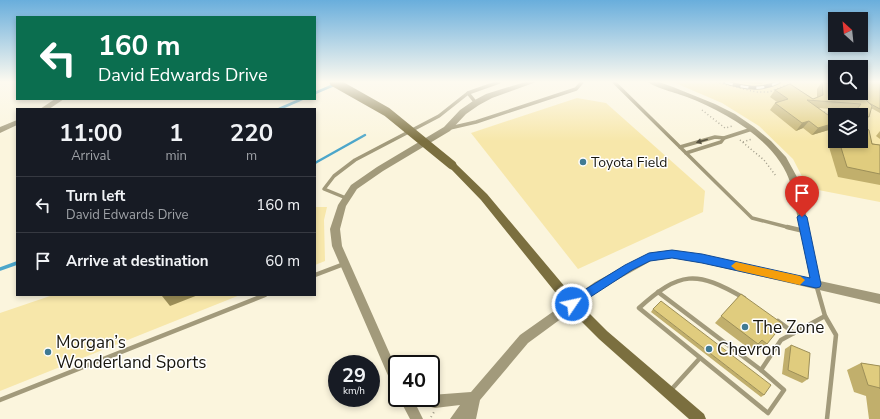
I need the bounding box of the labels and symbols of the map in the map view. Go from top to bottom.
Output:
north arrow [828,12,868,52]
one-way arrow [695,138,708,144]
place label: Toyota Field [591,153,667,172]
marker: Toyota Field [578,157,588,167]
pin [785,176,819,217]
position arrow [551,283,593,325]
place label: The Zone [753,316,824,339]
marker: The Zone [740,322,750,332]
place label: Morgan’s Wonderland Sports [56,331,206,374]
place label: Chevron [717,338,781,361]
marker: Chevron [704,344,714,354]
marker: Morgan’s Wonderland Sports [43,347,53,357]
speed limit sign: 40 [388,355,440,407]

